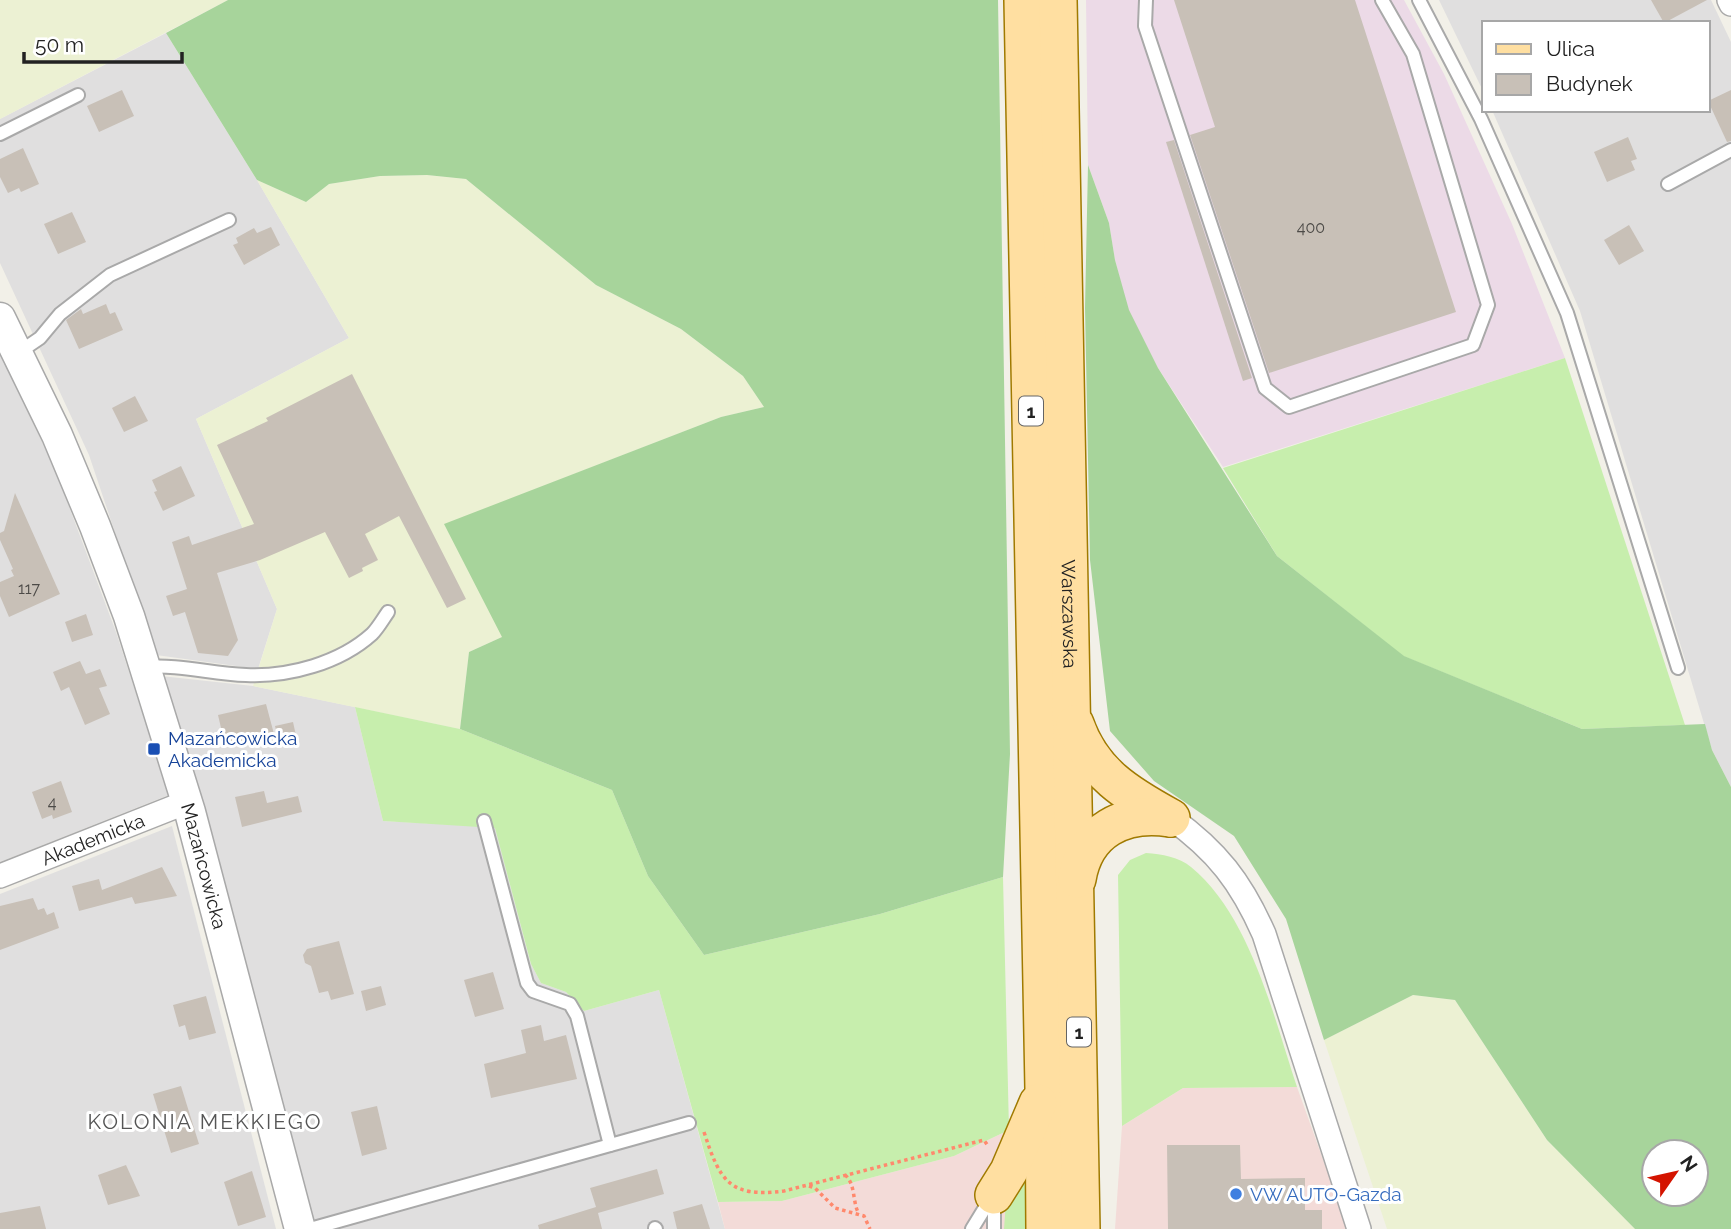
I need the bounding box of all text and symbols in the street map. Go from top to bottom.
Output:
scale bar [24,21,182,65]
legend [1482,21,1710,112]
text: 50 m [35,32,84,57]
text: Ulica [1546,36,1595,61]
text: Budynek [1546,71,1633,96]
house number: 400 [1297,218,1325,237]
road number: 1 [1019,396,1043,426]
street label: Warszawska [1057,559,1082,669]
house number: 117 [18,579,41,598]
place label: Mazańcowicka Akademicka [168,727,297,771]
marker: Mazańcowicka Akademicka [146,741,162,757]
house number: 4 [48,793,57,812]
street label: Mazańcowicka [177,800,231,931]
street label: Akademicka [38,809,148,869]
road number: 1 [1067,1017,1091,1046]
district label: KOLONIA MEKKIEGO [88,1109,322,1134]
north arrow [1640,1138,1710,1208]
text: N [1676,1151,1702,1176]
place label: VW AUTO-Gazda [1250,1183,1402,1205]
marker: VW AUTO-Gazda [1228,1186,1244,1202]

